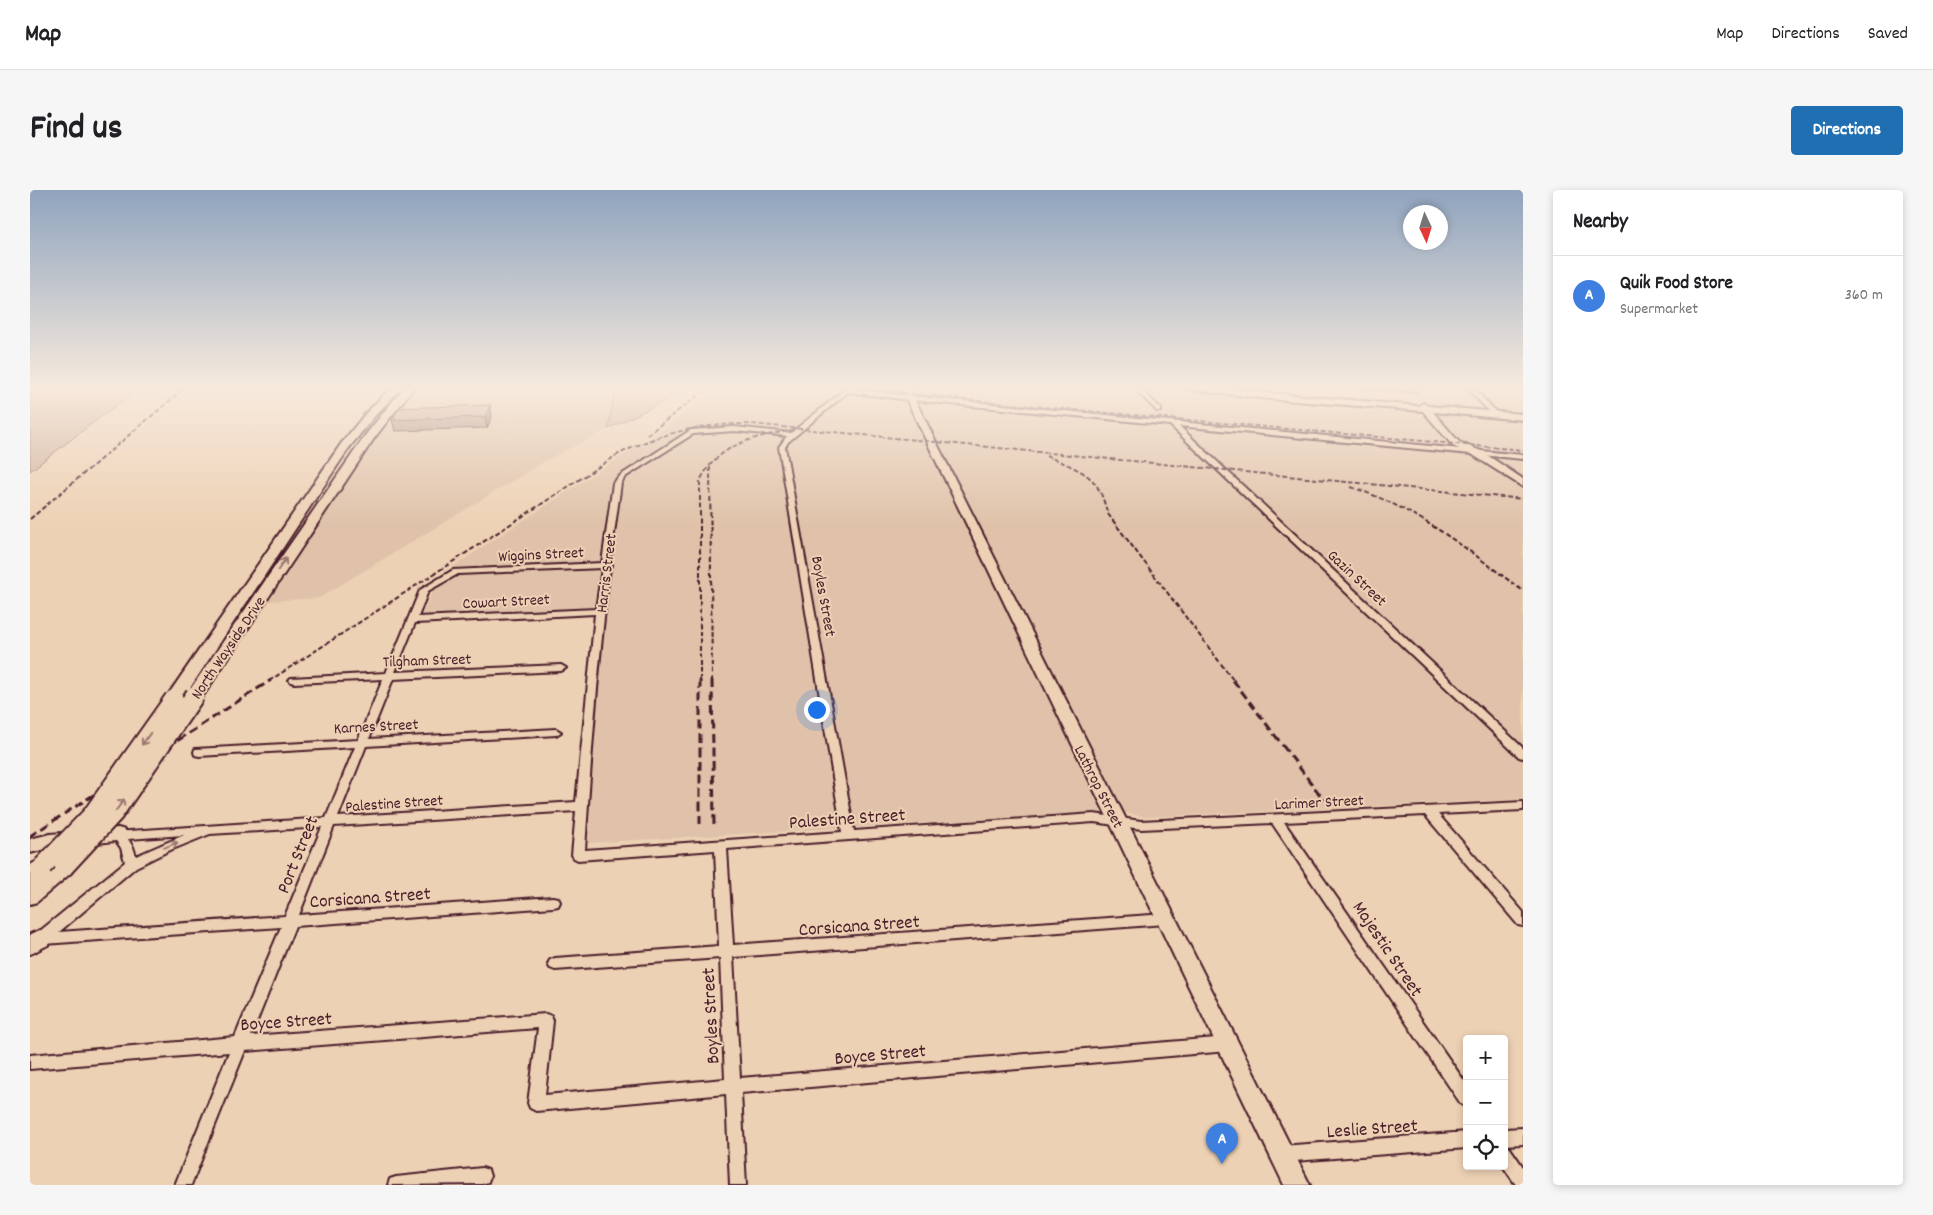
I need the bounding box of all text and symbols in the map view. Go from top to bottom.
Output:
text: Map [25,18,61,52]
text: Map [1716,22,1743,47]
text: Directions [1771,22,1840,47]
text: Saved [1868,22,1908,47]
text: Find us [30,105,122,155]
button: Directions [1791,106,1903,155]
north arrow [1403,205,1448,250]
text: Nearby [1573,208,1628,238]
text: Quik Food Store [1620,271,1733,298]
text: A [1585,284,1593,307]
text: 360 m [1845,284,1883,307]
text: Supermarket [1620,298,1698,321]
street label: Harris Street [591,532,624,614]
street label: Wiggins Street [498,542,585,569]
street label: Gazin Street [1321,545,1391,613]
street label: Boyles Street [804,554,841,639]
one-way arrow [278,557,288,571]
street label: Cowart Street [462,589,550,616]
street label: North Wayside Drive [186,592,272,704]
street label: Tilgham Street [382,648,472,675]
your location [804,697,830,723]
street label: Karnes Street [333,714,419,741]
one-way arrow [141,732,151,746]
street label: Lathrop Street [1067,742,1129,833]
street label: Palestine Street [344,790,444,819]
street label: Larimer Street [1274,790,1364,817]
one-way arrow [115,798,125,812]
street label: Palestine Street [788,803,906,838]
street label: Port Street [271,812,327,898]
one-way arrow [163,840,178,849]
street label: Corsicana Street [309,882,432,917]
street label: Majestic Street [1344,897,1428,1003]
street label: Corsicana Street [798,910,921,945]
street label: Boyles Street [696,967,729,1065]
street label: Boyce Street [240,1007,333,1040]
map controls [1463,1035,1508,1170]
button: + [1463,1035,1508,1080]
street label: Boyce Street [833,1039,927,1074]
button: − [1463,1080,1508,1125]
street label: Leslie Street [1326,1114,1419,1147]
pin: A [1206,1123,1238,1164]
button: locate [1463,1125,1508,1170]

